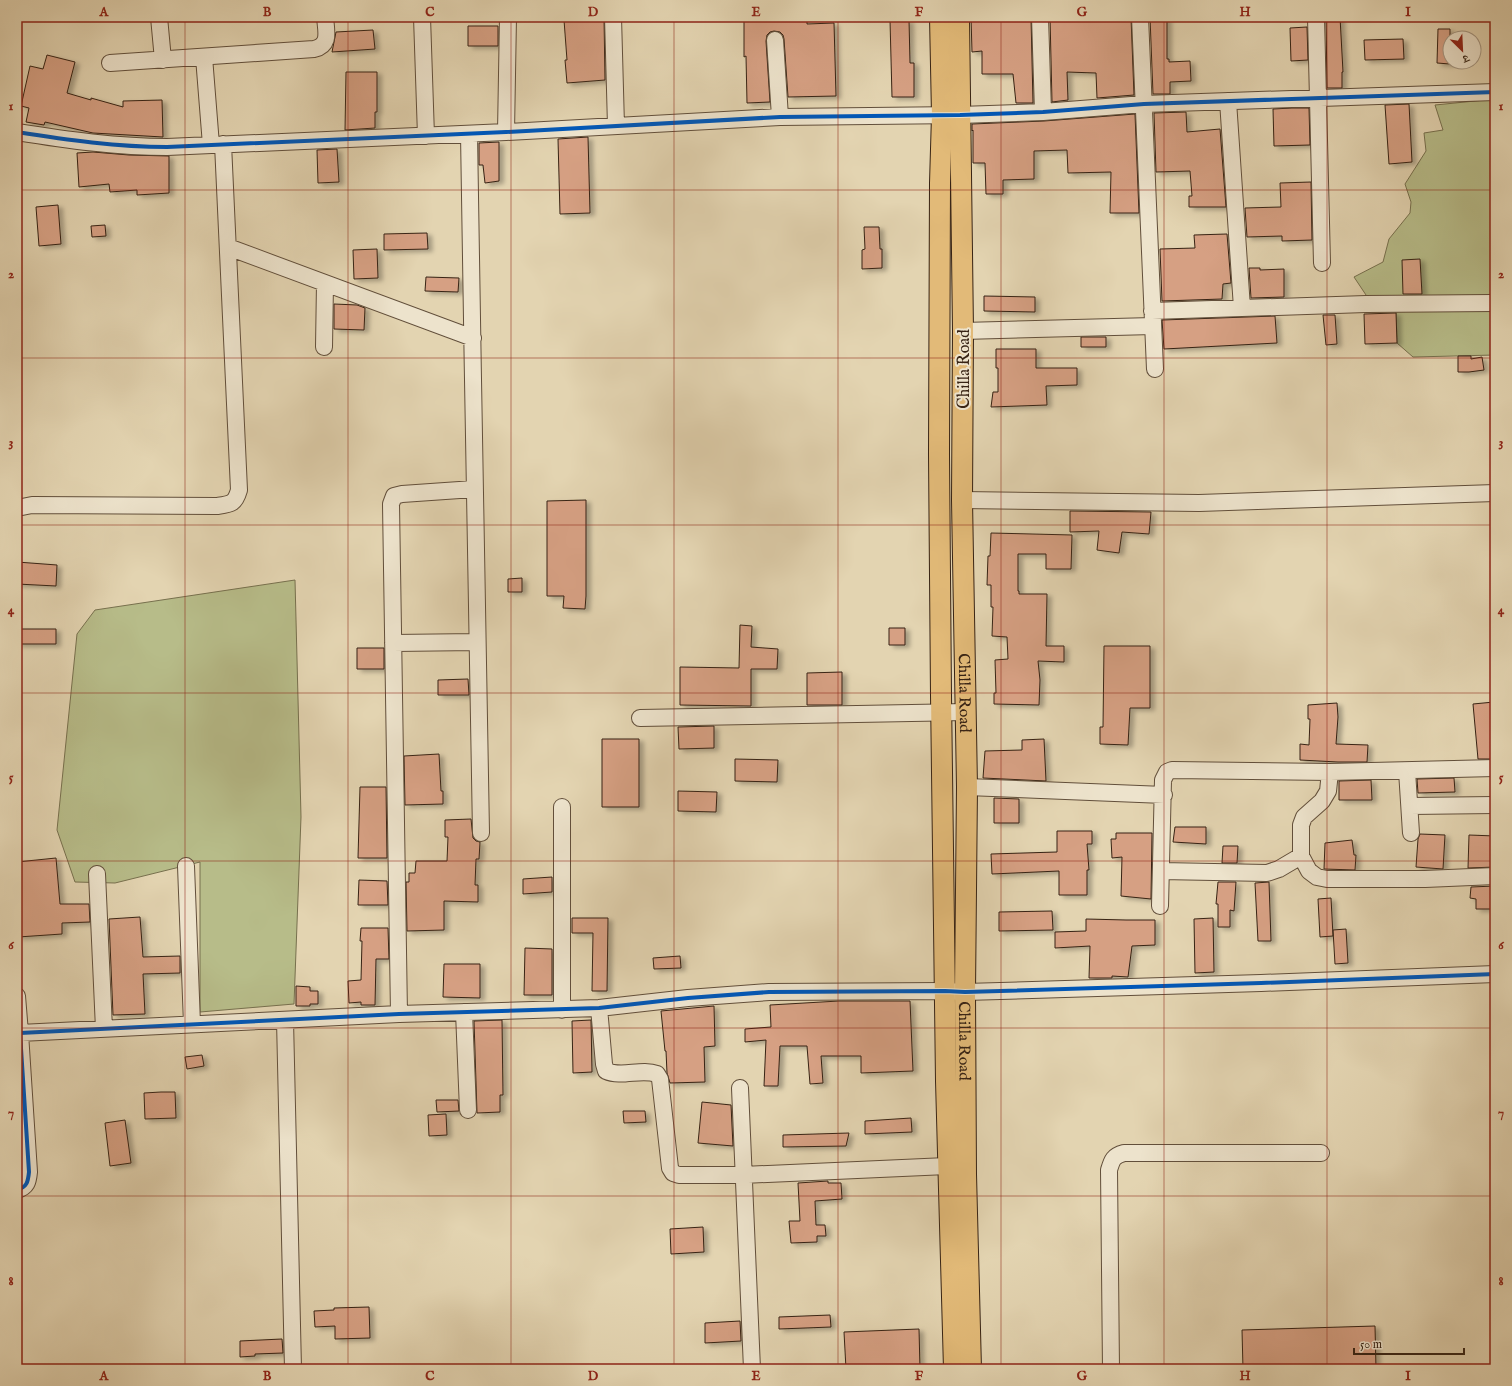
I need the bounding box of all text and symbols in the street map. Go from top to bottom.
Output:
text: A [99,4,110,21]
text: B [263,4,272,21]
text: C [425,4,435,21]
text: D [588,4,599,21]
text: E [751,4,761,21]
text: F [915,4,924,21]
text: G [1077,4,1088,21]
text: H [1239,4,1251,21]
text: I [1405,4,1411,21]
north arrow [1442,30,1482,70]
text: उ [1459,50,1472,66]
text: 1 [9,98,14,115]
text: 1 [1499,98,1504,115]
text: 2 [8,266,14,283]
text: 2 [1498,266,1504,283]
street label: Chilla Road [955,329,975,409]
text: 3 [9,434,14,451]
text: 3 [1499,434,1504,451]
text: 4 [8,602,15,619]
text: 4 [1498,602,1505,619]
street label: Chilla Road [953,653,974,733]
text: 5 [9,769,14,786]
text: 5 [1499,769,1504,786]
text: 6 [8,937,14,954]
text: 6 [1498,937,1504,954]
street label: Chilla Road [953,1001,973,1081]
text: 7 [8,1105,14,1122]
text: 7 [1498,1105,1504,1122]
text: 8 [8,1273,14,1290]
text: 8 [1498,1273,1504,1290]
scale bar [1354,1330,1464,1356]
text: 50 m [1360,1337,1382,1352]
text: A [99,1368,110,1385]
text: B [263,1368,272,1385]
text: C [425,1368,435,1385]
text: D [588,1368,599,1385]
text: E [751,1368,761,1385]
text: F [915,1368,924,1385]
text: G [1077,1368,1088,1385]
text: H [1239,1368,1251,1385]
text: I [1405,1368,1411,1385]

